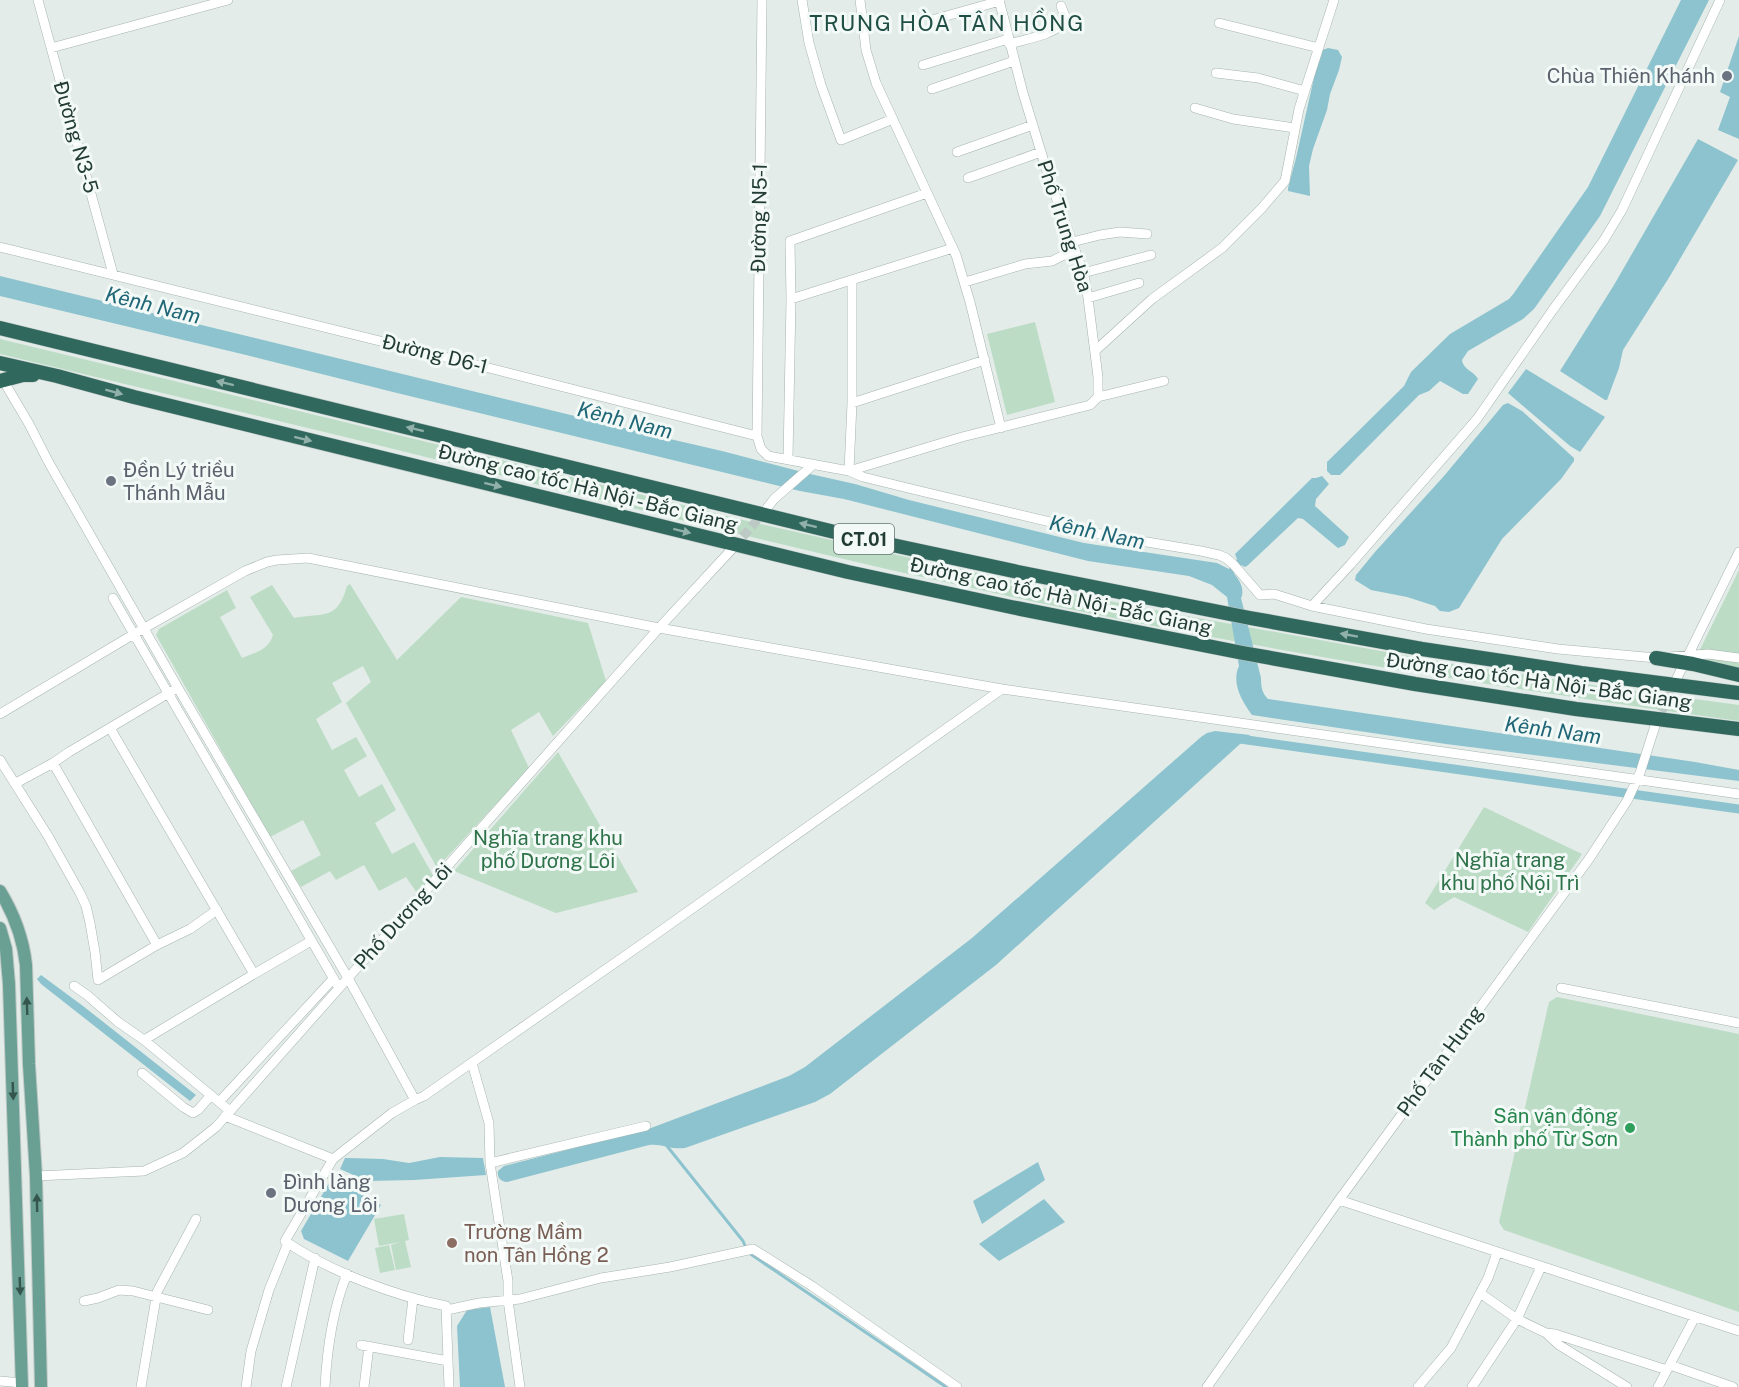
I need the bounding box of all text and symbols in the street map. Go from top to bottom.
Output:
district label: TRUNG HÒA TÂN HỒNG [809,7,1085,36]
place label: Chùa Thiên Khánh [1547,64,1715,88]
marker: Chùa Thiên Khánh [1720,69,1734,83]
street label: Đường N3-5 [49,78,103,196]
street label: Phố Trung Hòa [1032,157,1098,295]
street label: Đường N5-1 [746,163,772,273]
water label: Kênh Nam [103,281,203,329]
street label: Đường D6-1 [380,329,490,379]
one-way arrow [216,378,234,388]
one-way arrow [105,388,123,397]
water label: Kênh Nam [575,396,675,444]
one-way arrow [405,424,424,434]
one-way arrow [294,434,312,444]
street label: Đường cao tốc Hà Nội - Bắc Giang [435,439,741,537]
place label: Đền Lý triều Thánh Mẫu [123,458,235,505]
marker: Đền Lý triều Thánh Mẫu [104,474,118,488]
one-way arrow [483,480,502,490]
water label: Kênh Nam [1047,510,1147,554]
one-way arrow [799,520,817,530]
road number: CT.01 [834,524,894,554]
one-way arrow [673,527,691,537]
street label: Đường cao tốc Hà Nội - Bắc Giang [908,552,1214,640]
one-way arrow [1339,631,1358,640]
street label: Đường cao tốc Hà Nội - Bắc Giang [1385,648,1693,714]
water label: Kênh Nam [1503,711,1603,749]
park label: Nghĩa trang khu phố Dương Lôi [473,826,623,873]
park label: Nghĩa trang khu phố Nội Trì [1441,848,1579,895]
street label: Phố Dương Lôi [349,858,457,974]
one-way arrow [22,996,32,1015]
street label: Phố Tân Hưng [1392,1001,1488,1121]
one-way arrow [8,1081,18,1100]
place label: Sân vận động Thành phố Từ Sơn [1451,1104,1618,1151]
marker: Sân vận động Thành phố Từ Sơn [1623,1121,1637,1135]
place label: Đình làng Dương Lôi [283,1170,378,1217]
marker: Đình làng Dương Lôi [264,1186,278,1200]
one-way arrow [32,1193,41,1212]
place label: Trường Mầm non Tân Hồng 2 [464,1220,609,1267]
marker: Trường Mầm non Tân Hồng 2 [445,1236,459,1250]
one-way arrow [15,1276,24,1295]

